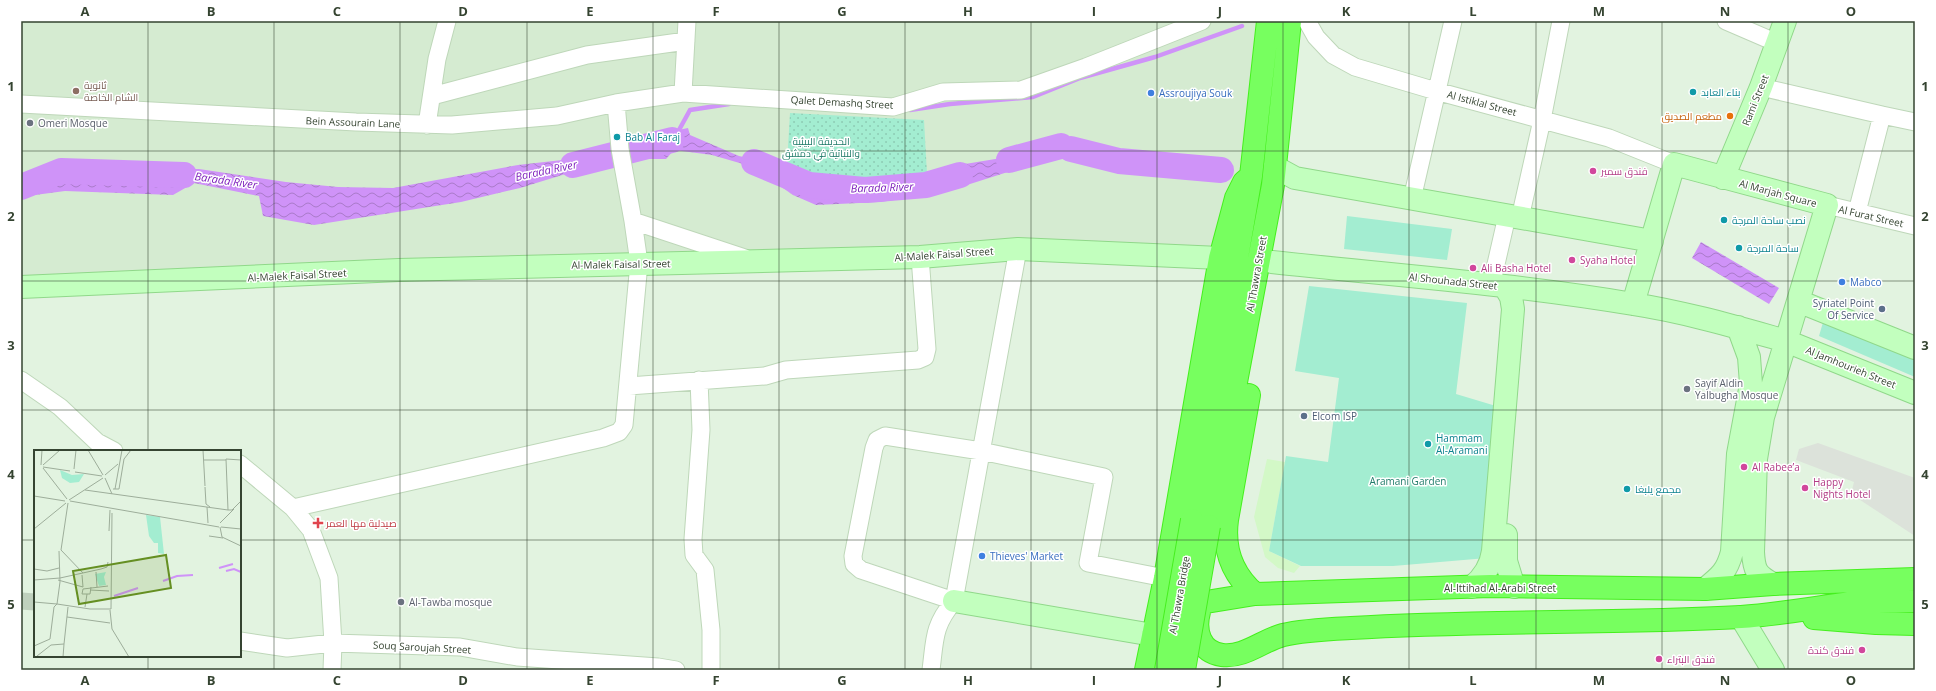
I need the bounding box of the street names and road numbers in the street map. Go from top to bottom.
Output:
street label: Rami Street [1738,72,1772,128]
street label: Al Istiklal Street [1446,87,1519,119]
street label: Qalet Demashq Street [790,92,894,112]
street label: Bein Assourain Lane [305,113,401,131]
street label: Al Marjah Square [1738,176,1819,210]
street label: Al Furat Street [1837,202,1905,230]
street label: Al Thawra Street [1242,235,1270,313]
street label: Al-Malek Faisal Street [894,244,994,264]
street label: Al-Malek Faisal Street [571,256,671,272]
street label: Al-Malek Faisal Street [247,265,347,285]
street label: Al Shouhada Street [1408,269,1498,293]
street label: Al Jamhourieh Street [1804,343,1899,392]
street label: Al Thawra Bridge [1165,555,1193,635]
street label: Al-Ittihad Al-Arabi Street [1444,581,1556,595]
street label: Souq Saroujah Street [373,637,472,657]

